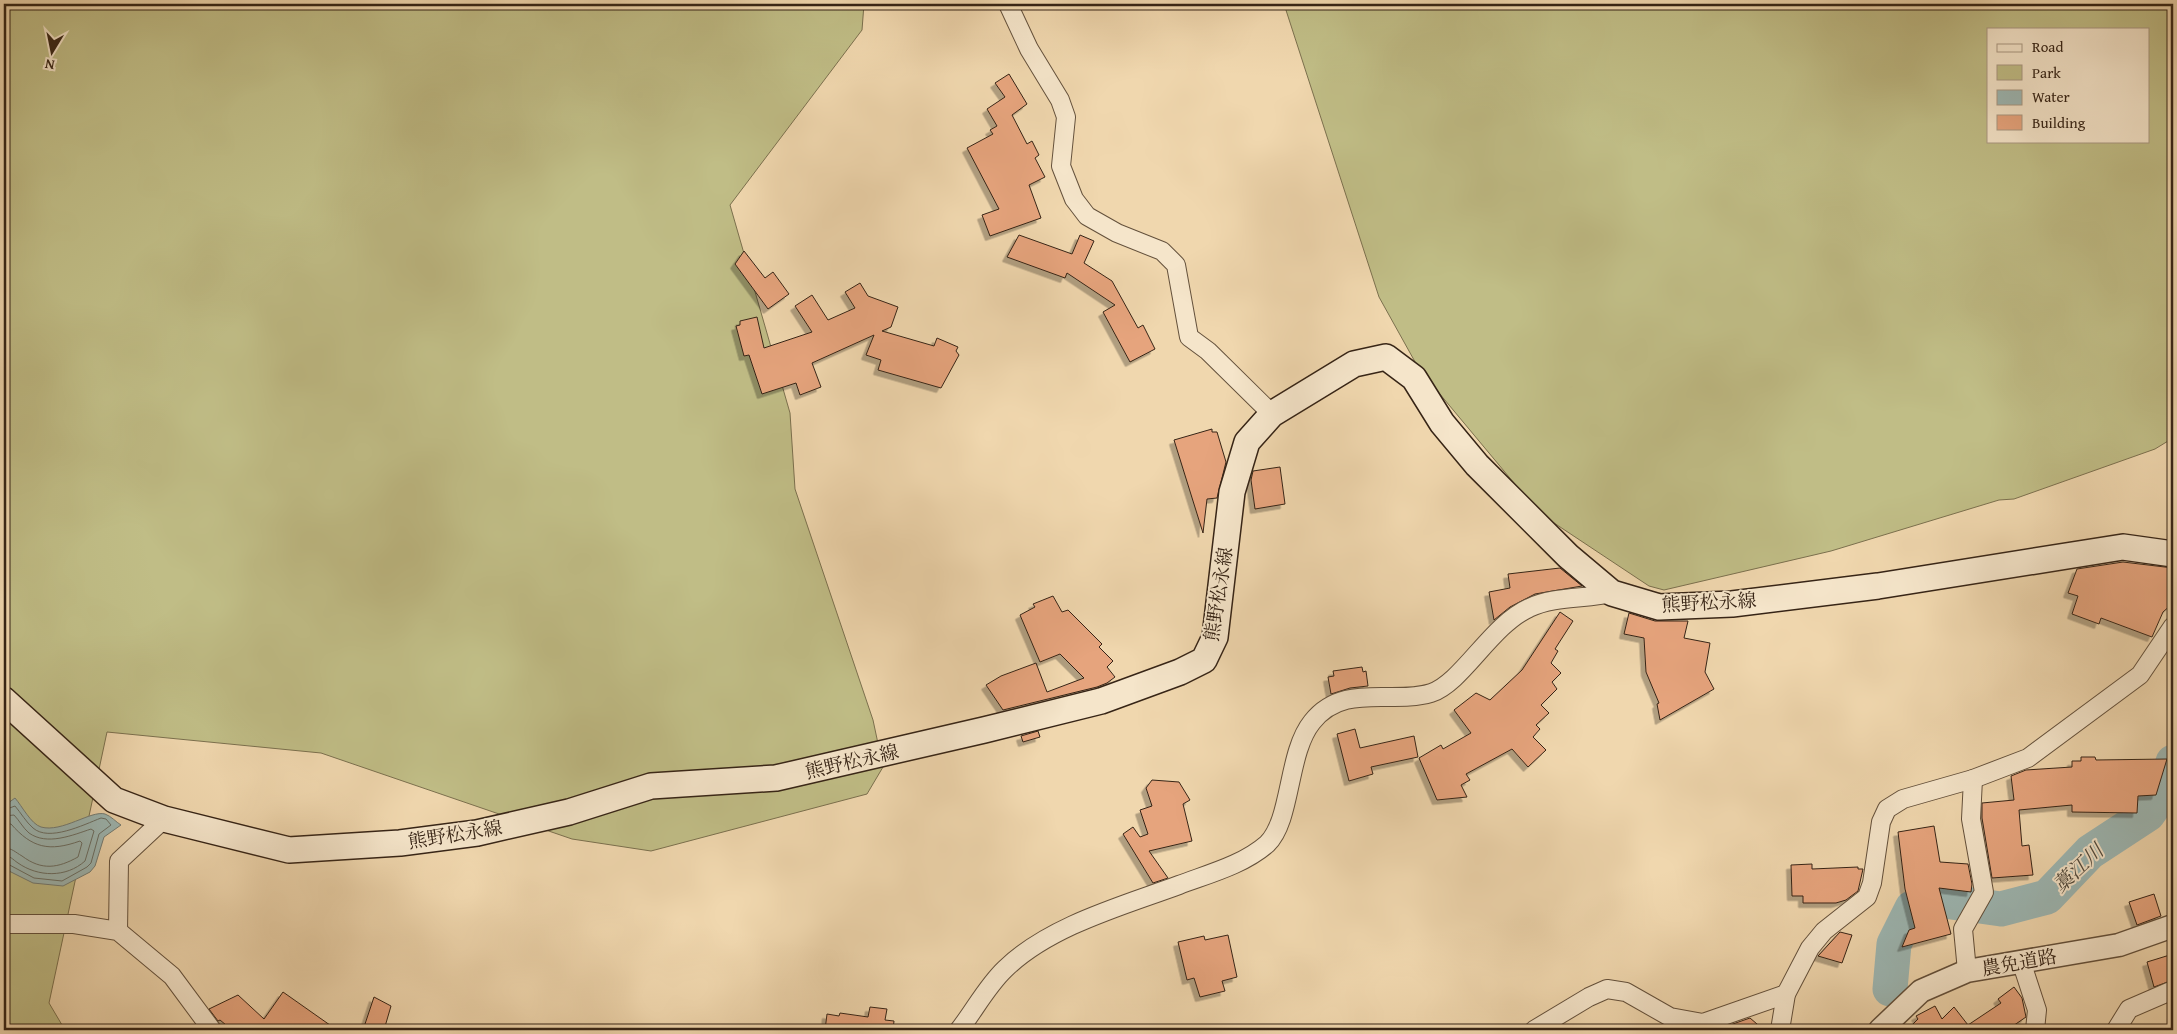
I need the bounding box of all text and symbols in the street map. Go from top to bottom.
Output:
north arrow [28,28,78,78]
legend [1987,28,2150,142]
text: Road [2032,36,2063,57]
text: N [43,54,56,75]
text: Park [2032,62,2061,83]
text: Water [2032,86,2070,107]
text: Building [2032,112,2086,133]
street label: 熊野松永線 [1197,545,1239,643]
street label: 熊野松永線 [1661,586,1757,618]
street label: 熊野松永線 [803,737,901,785]
street label: 熊野松永線 [406,813,504,855]
water label: 藁江川 [2046,835,2111,899]
street label: 農免道路 [1979,942,2059,982]

